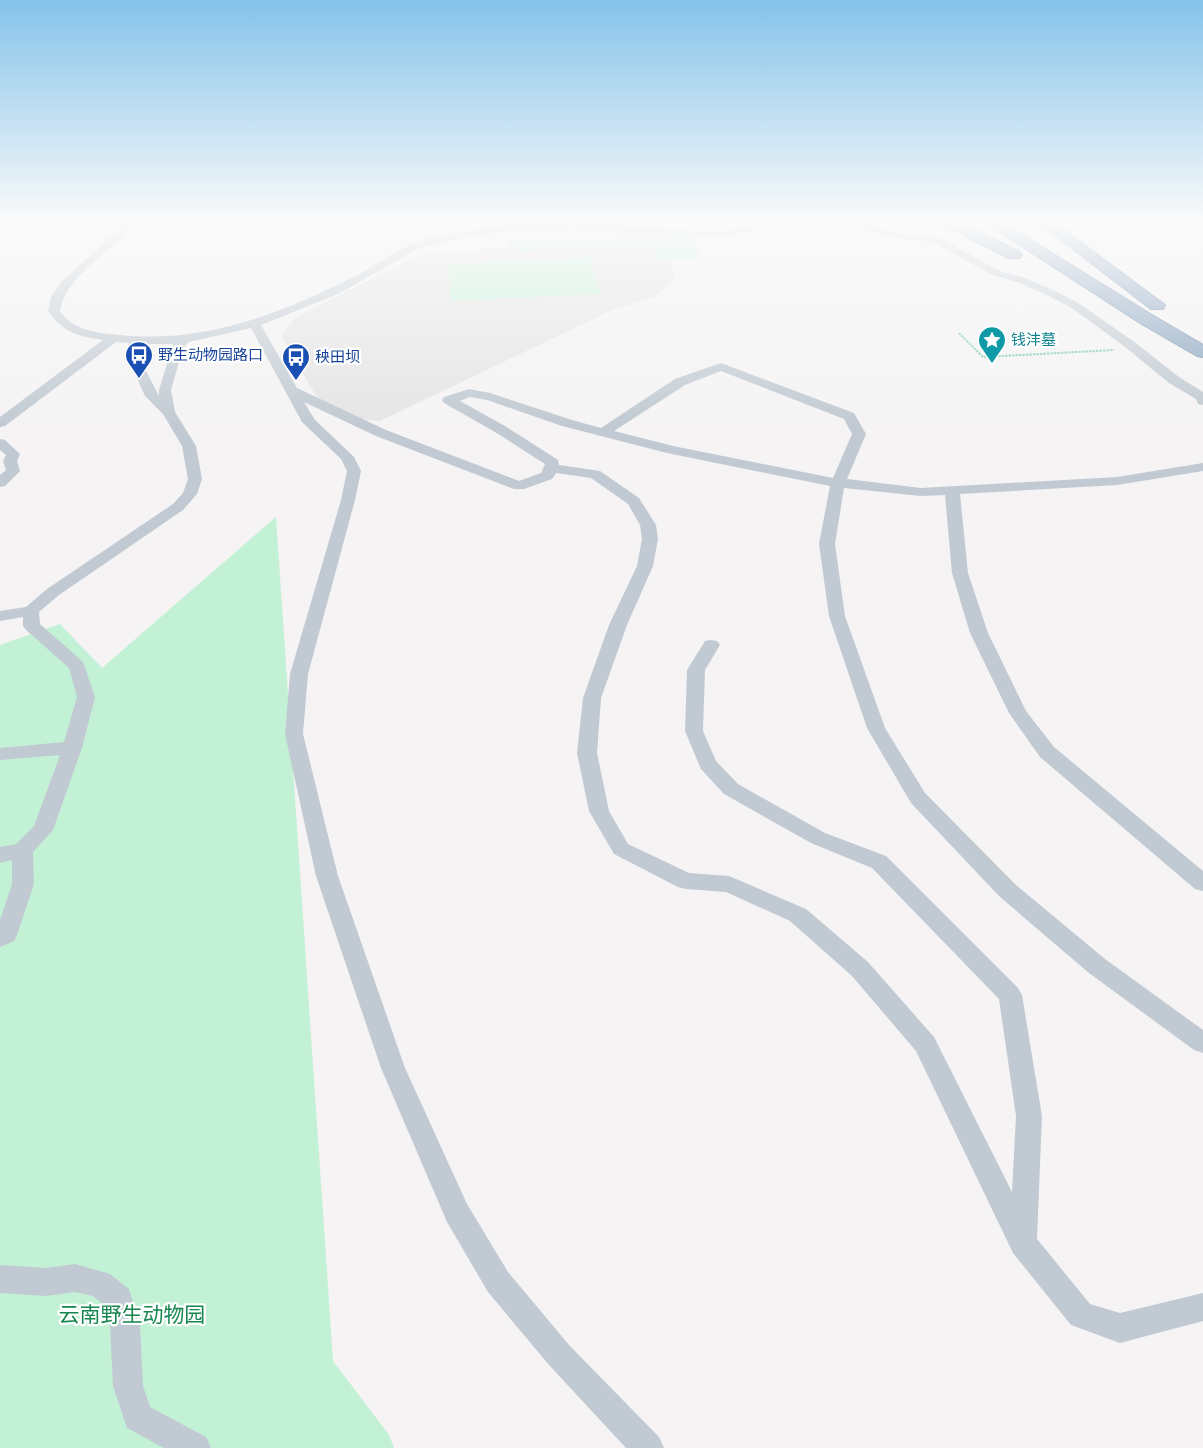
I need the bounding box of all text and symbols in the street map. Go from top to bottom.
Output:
place icon: 钱沣墓 [977,325,1007,364]
place label: 钱沣墓 [1011,330,1056,348]
bus stop icon: 野生动物园路口 [124,340,154,379]
bus stop icon: 秧田坝 [281,342,311,381]
place label: 野生动物园路口 [158,345,263,363]
place label: 秧田坝 [315,347,360,365]
park label: 云南野生动物园 [59,1301,206,1326]

